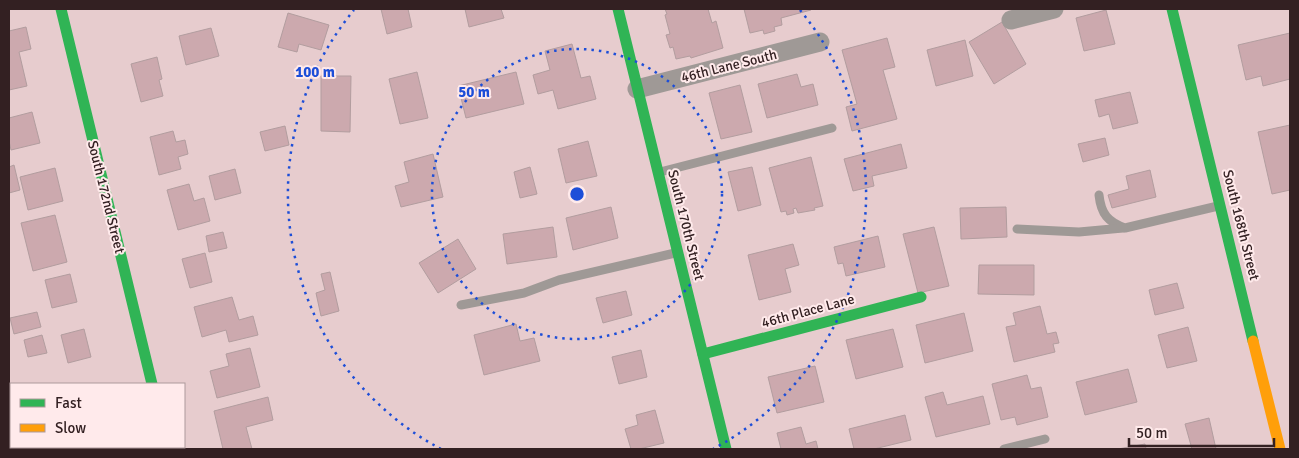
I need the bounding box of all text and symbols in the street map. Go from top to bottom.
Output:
street label: 46th Lane South [679,46,779,86]
text: 100 m [295,63,335,81]
text: 50 m [458,83,490,101]
street label: South 172nd Street [84,139,128,255]
street label: South 170th Street [664,168,708,282]
street label: South 168th Street [1219,168,1263,282]
centre of rings [568,185,586,203]
street label: 46th Place Lane [760,290,856,332]
legend [10,383,185,448]
text: Fast [55,394,82,412]
scale bar [1129,416,1274,448]
text: Slow [55,419,86,437]
text: 50 m [1136,424,1167,442]

